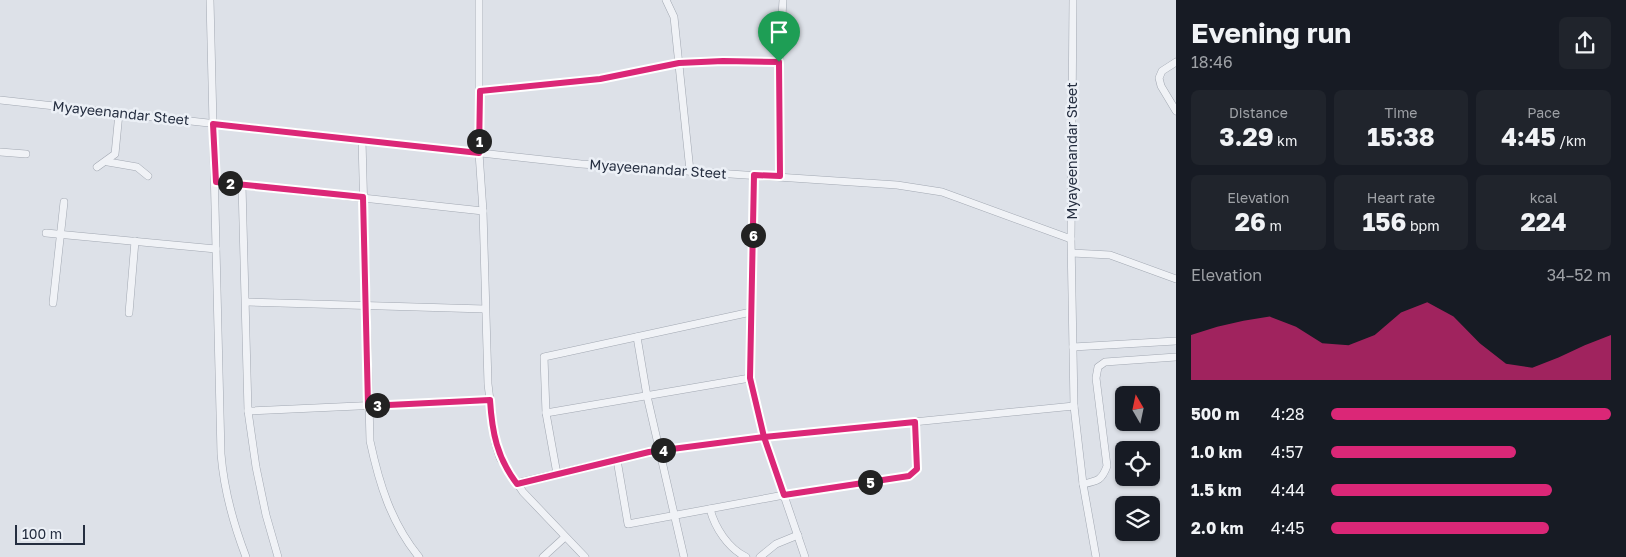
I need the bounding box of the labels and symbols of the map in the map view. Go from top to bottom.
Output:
pin [758,11,800,62]
street label: Myayeenandar Steet [1063,82,1080,220]
street label: Myayeenandar Steet [52,97,190,128]
pin: 1 [466,128,492,154]
street label: Myayeenandar Steet [589,155,727,182]
pin: 2 [218,170,242,196]
pin: 6 [740,222,766,248]
north arrow [1115,386,1160,431]
pin: 3 [364,392,390,418]
pin: 4 [650,438,676,462]
pin: 5 [858,470,882,494]
scale bar [15,522,85,545]

